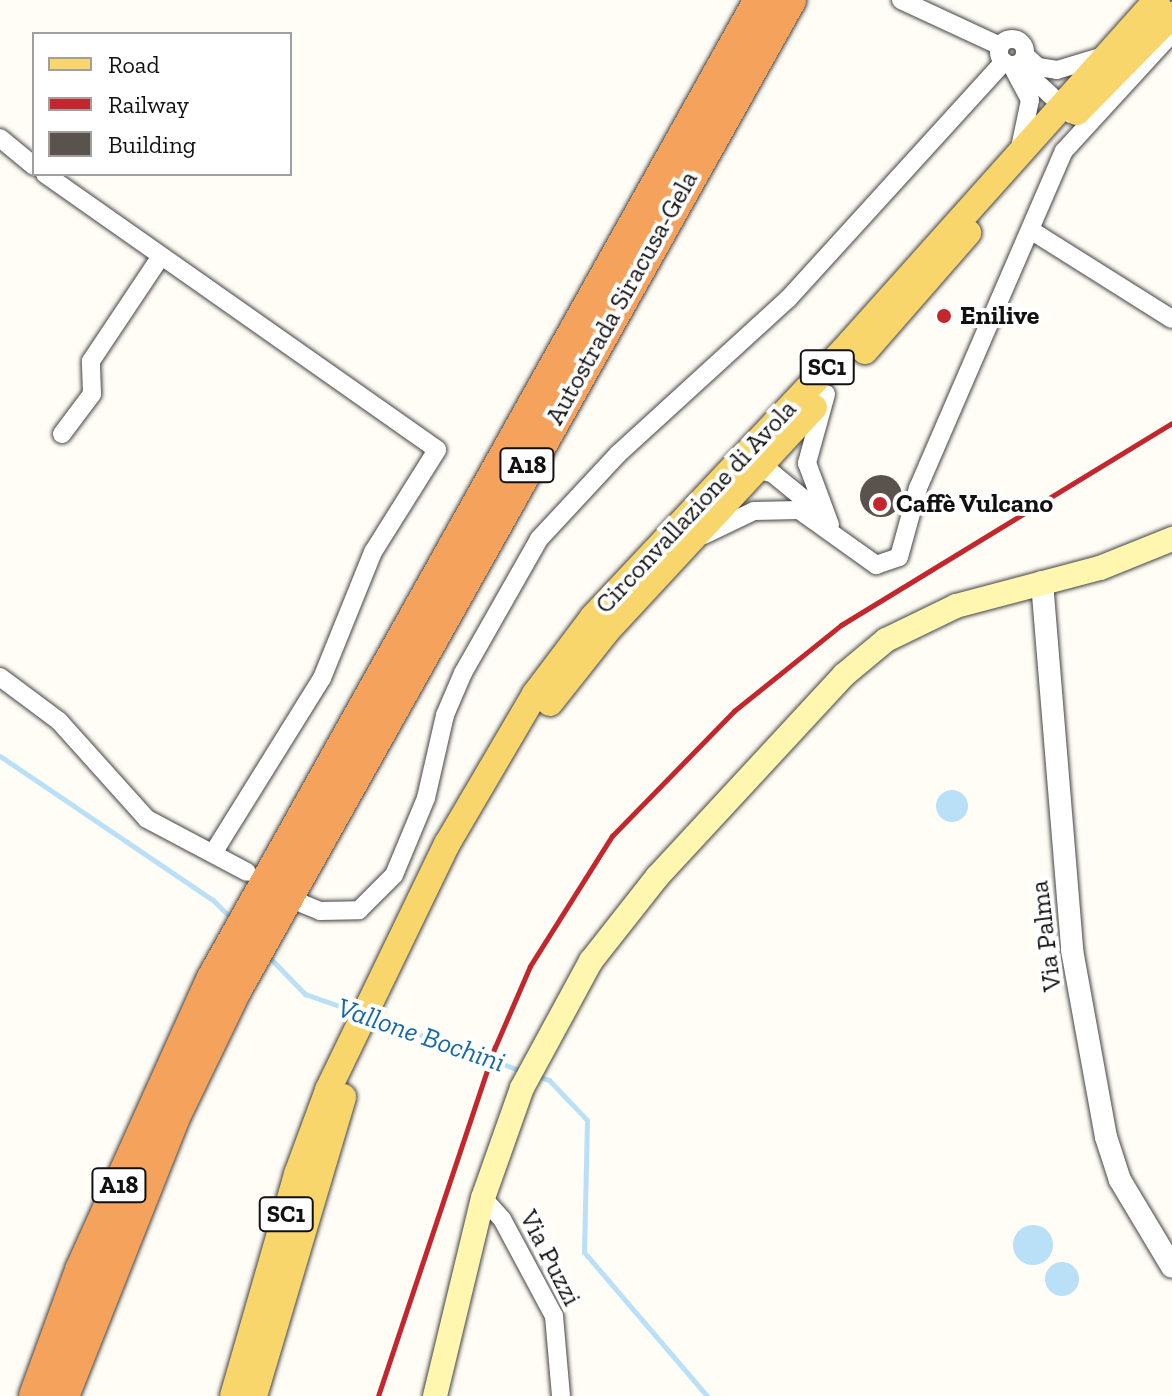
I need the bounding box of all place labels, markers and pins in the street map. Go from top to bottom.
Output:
place label: Enilive [960,300,1039,332]
marker: Enilive [935,307,953,325]
place label: Caffè Vulcano [896,488,1054,520]
marker: Caffè Vulcano [871,495,889,513]

